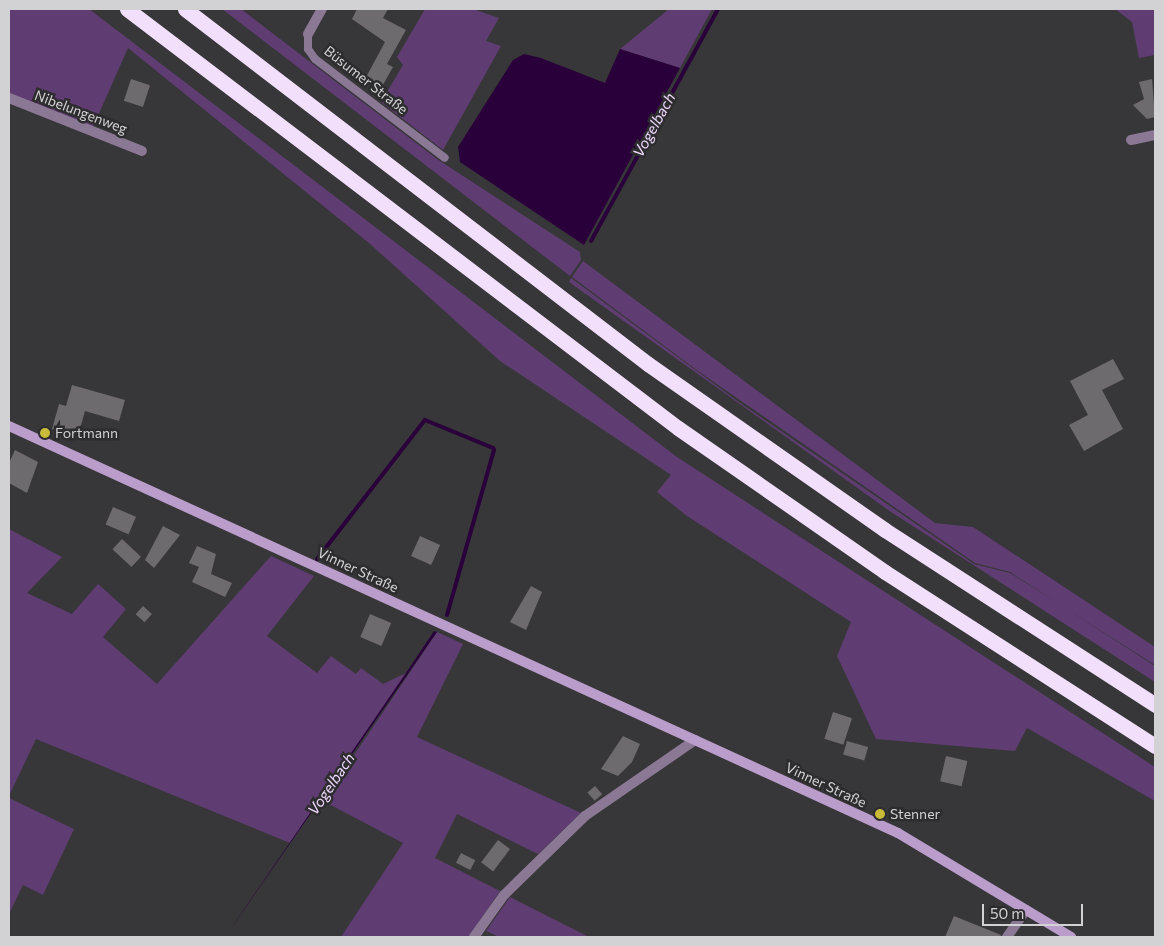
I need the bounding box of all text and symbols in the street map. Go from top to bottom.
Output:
street label: Büsumer Straße [321,42,411,118]
street label: Nibelungenweg [32,87,130,137]
water label: Vogelbach [629,90,679,160]
place label: Fortmann [55,425,118,441]
marker: Fortmann [39,427,51,439]
street label: Vinner Straße [315,544,401,596]
water label: Vogelbach [304,750,358,818]
street label: Vinner Straße [783,759,869,811]
place label: Stenner [890,806,940,822]
marker: Stenner [874,808,886,820]
scale bar [984,894,1085,926]
text: 50 m [990,904,1024,922]

